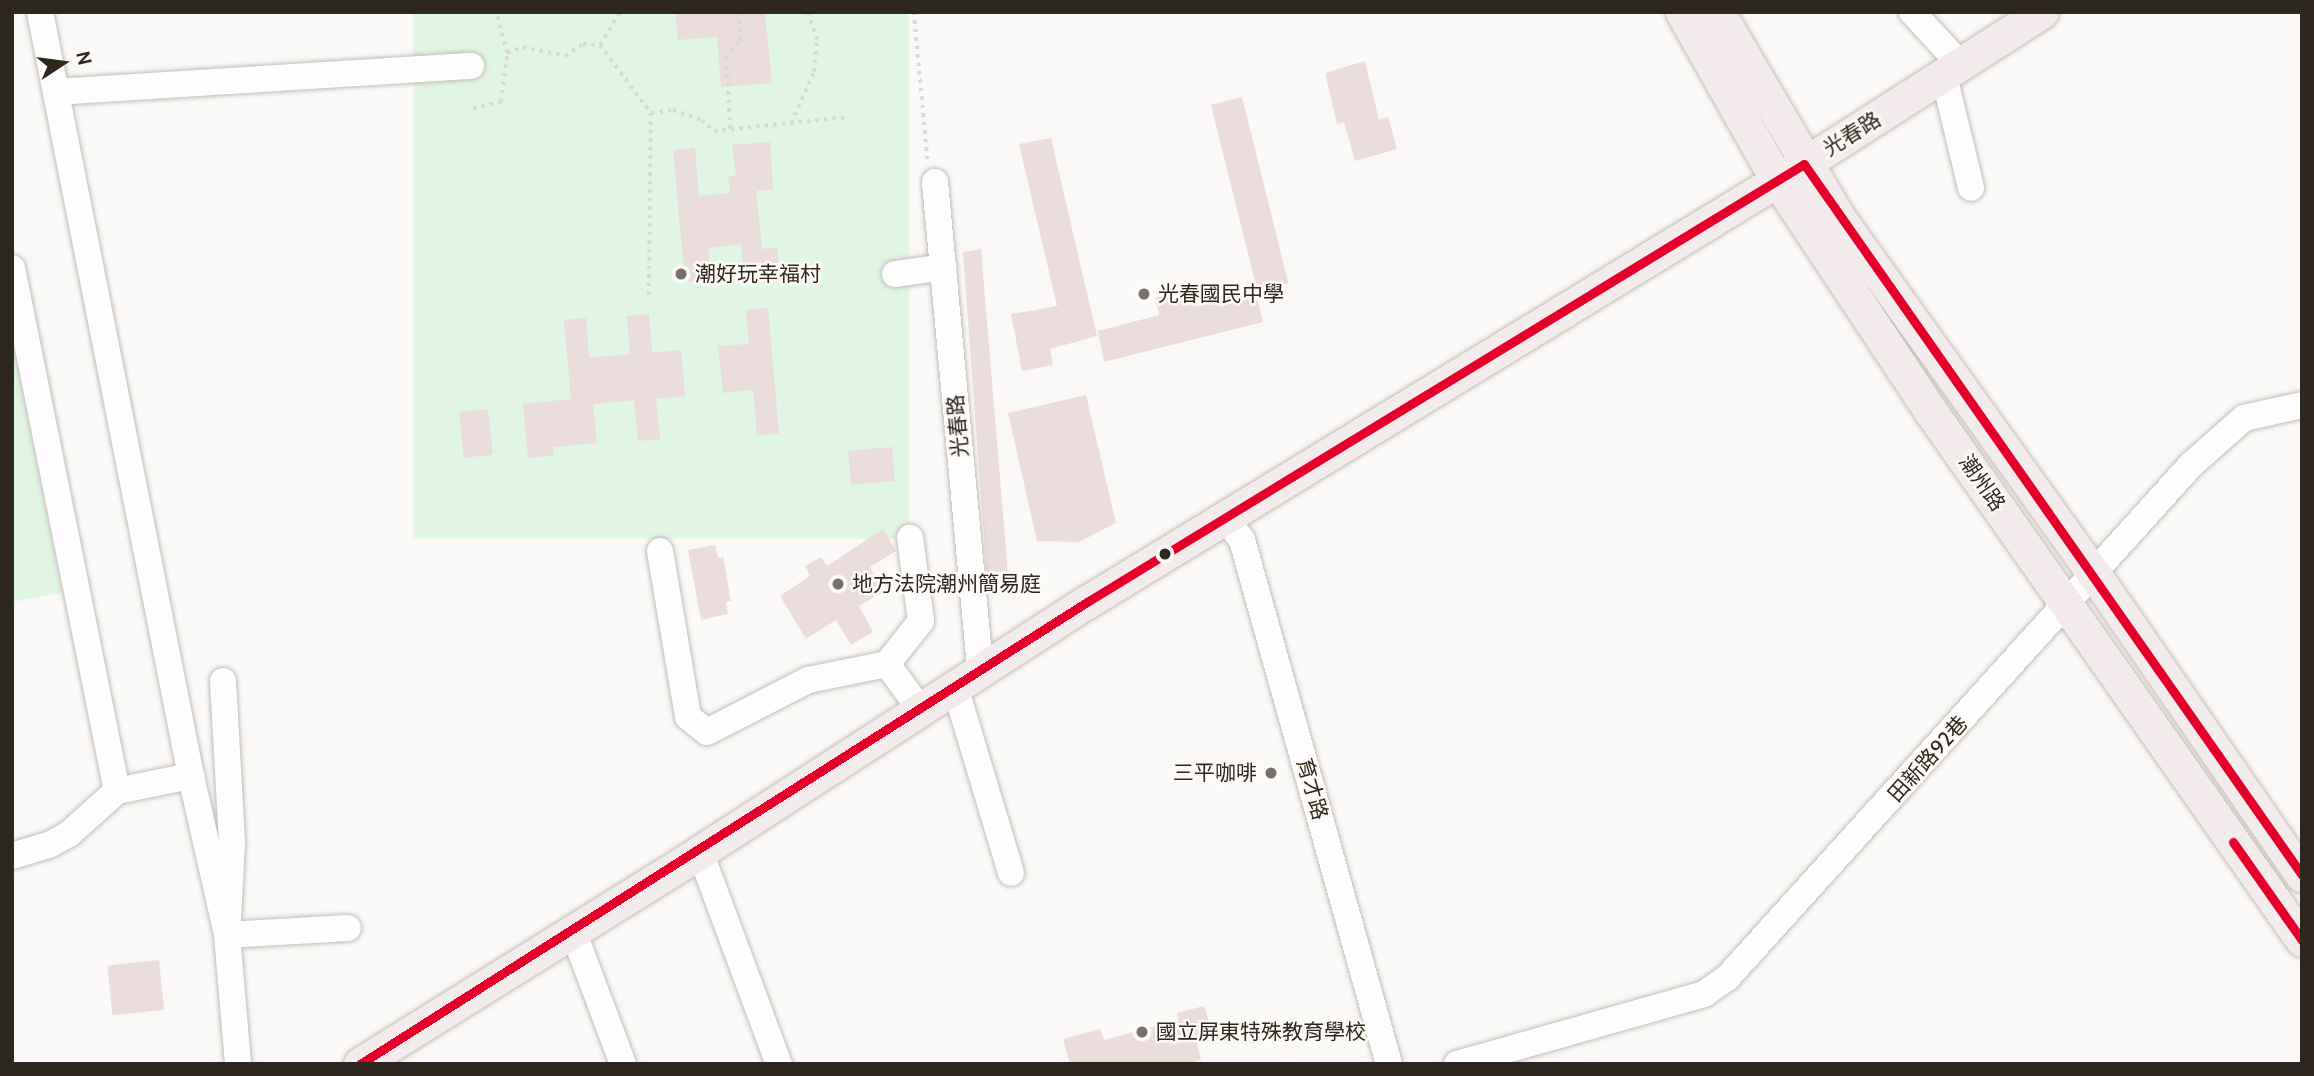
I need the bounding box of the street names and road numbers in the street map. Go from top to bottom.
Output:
street label: 光春路 [1819,107,1885,161]
street label: 光春路 [943,394,973,458]
street label: 潮州路 [1954,450,2010,516]
street label: 田新路92巷 [1883,711,1973,807]
street label: 育才路 [1291,755,1333,823]

